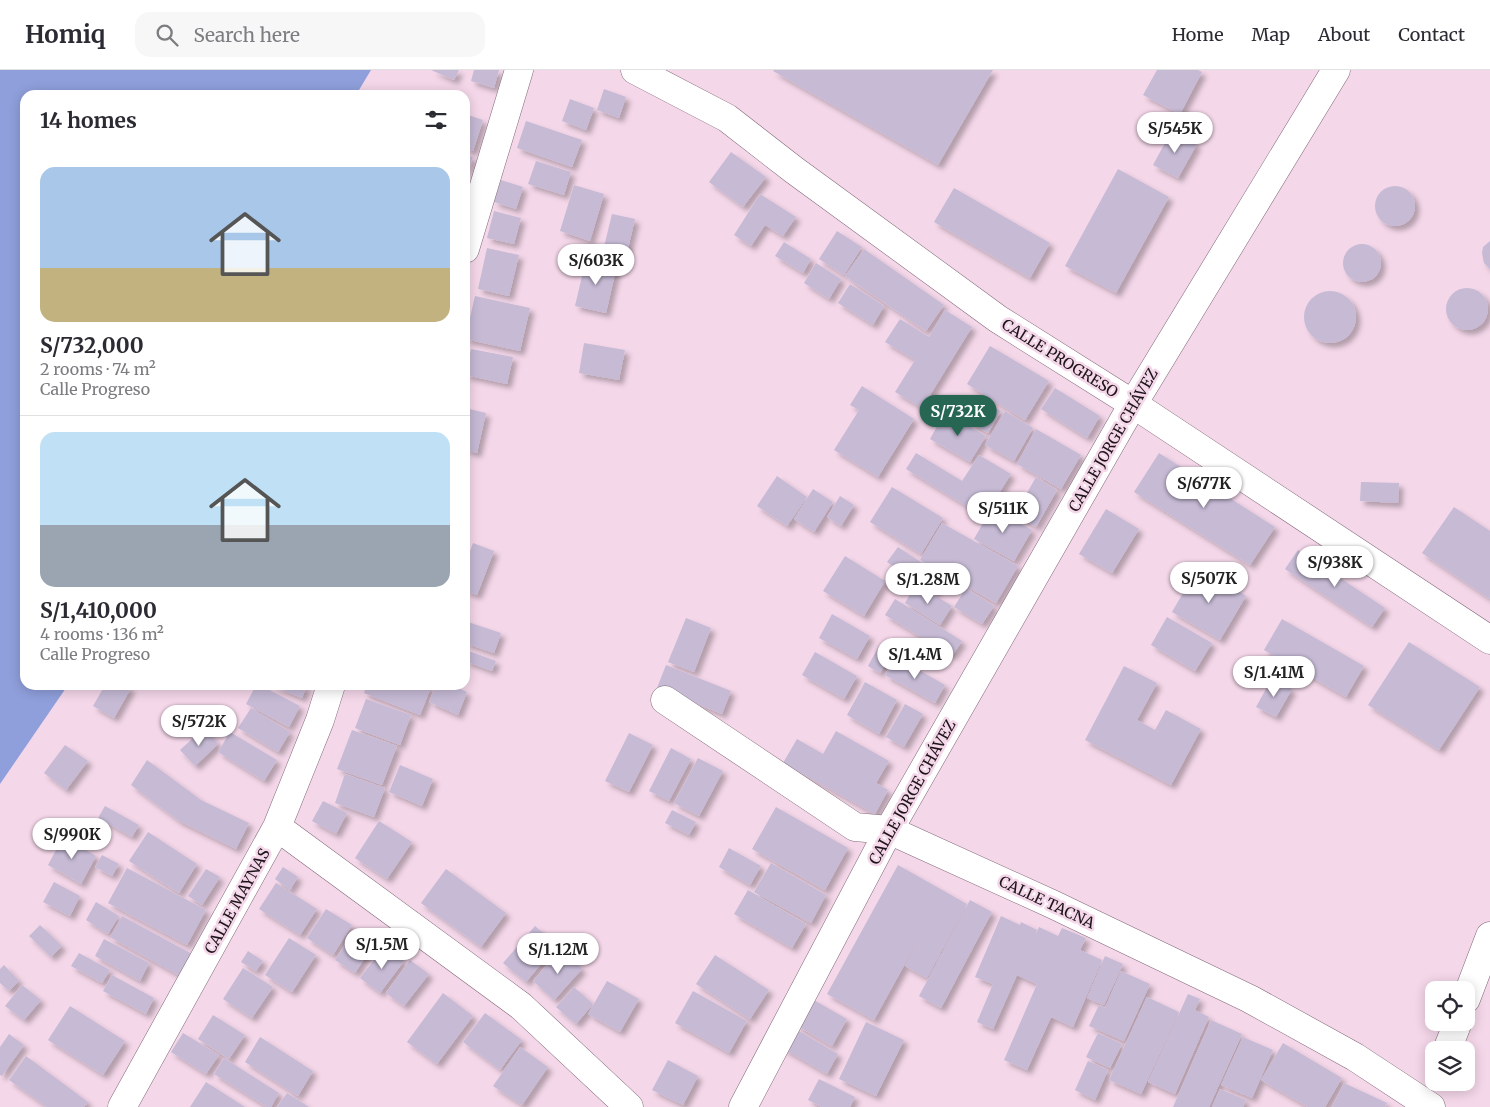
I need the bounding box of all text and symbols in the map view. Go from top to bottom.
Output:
search box [135,12,485,57]
text: Homiq [25,19,105,50]
icon: search [153,21,181,49]
text: Search here [193,23,300,47]
text: Home [1172,23,1224,46]
text: Map [1252,23,1290,46]
text: About [1318,23,1370,46]
text: Contact [1398,23,1465,46]
icon: filters [422,106,450,134]
text: 14 homes [40,107,137,134]
pin: S/545K [1134,112,1216,154]
text: S/545K [1148,118,1202,138]
icon: home [200,199,290,289]
pin: S/603K [555,244,637,286]
text: S/603K [568,250,624,270]
street label: CALLE PROGRESO [998,315,1122,402]
text: S/732,000 [40,332,144,359]
text: 2 rooms · 74 m² [40,359,156,379]
street label: CALLE JORGE CHÁVEZ [1063,364,1162,515]
text: Calle Progreso [40,379,150,399]
pin: S/732K [917,394,999,437]
text: S/732K [931,401,985,421]
icon: home [200,465,290,555]
pin: S/677K [1163,466,1245,509]
text: S/677K [1177,473,1231,493]
pin: S/511K [962,492,1044,534]
text: S/511K [978,498,1028,518]
pin: S/938K [1294,546,1376,588]
text: S/938K [1307,552,1363,572]
pin: S/1.28M [882,562,974,605]
pin: S/507K [1168,562,1250,604]
text: S/507K [1181,568,1237,588]
text: S/1.28M [896,569,960,589]
text: S/1,410,000 [40,597,157,624]
text: 4 rooms · 136 m² [40,624,164,644]
pin: S/1.4M [874,638,956,680]
text: Calle Progreso [40,644,150,664]
text: S/1.4M [888,644,942,664]
pin: S/1.41M [1228,656,1320,698]
text: S/1.41M [1244,662,1304,682]
pin: S/572K [158,704,240,747]
text: S/572K [172,711,226,731]
street label: CALLE JORGE CHÁVEZ [863,716,960,868]
pin: S/990K [31,818,113,860]
text: S/990K [43,824,101,844]
street label: CALLE MAYNAS [200,845,274,957]
street label: CALLE TACNA [996,871,1098,933]
pin: S/1.5M [341,928,423,970]
pin: S/1.12M [512,932,604,975]
text: S/1.5M [356,934,408,954]
text: S/1.12M [528,939,588,959]
map controls [1425,981,1475,1091]
button: locate [1425,981,1475,1031]
button: layers [1425,1041,1475,1091]

